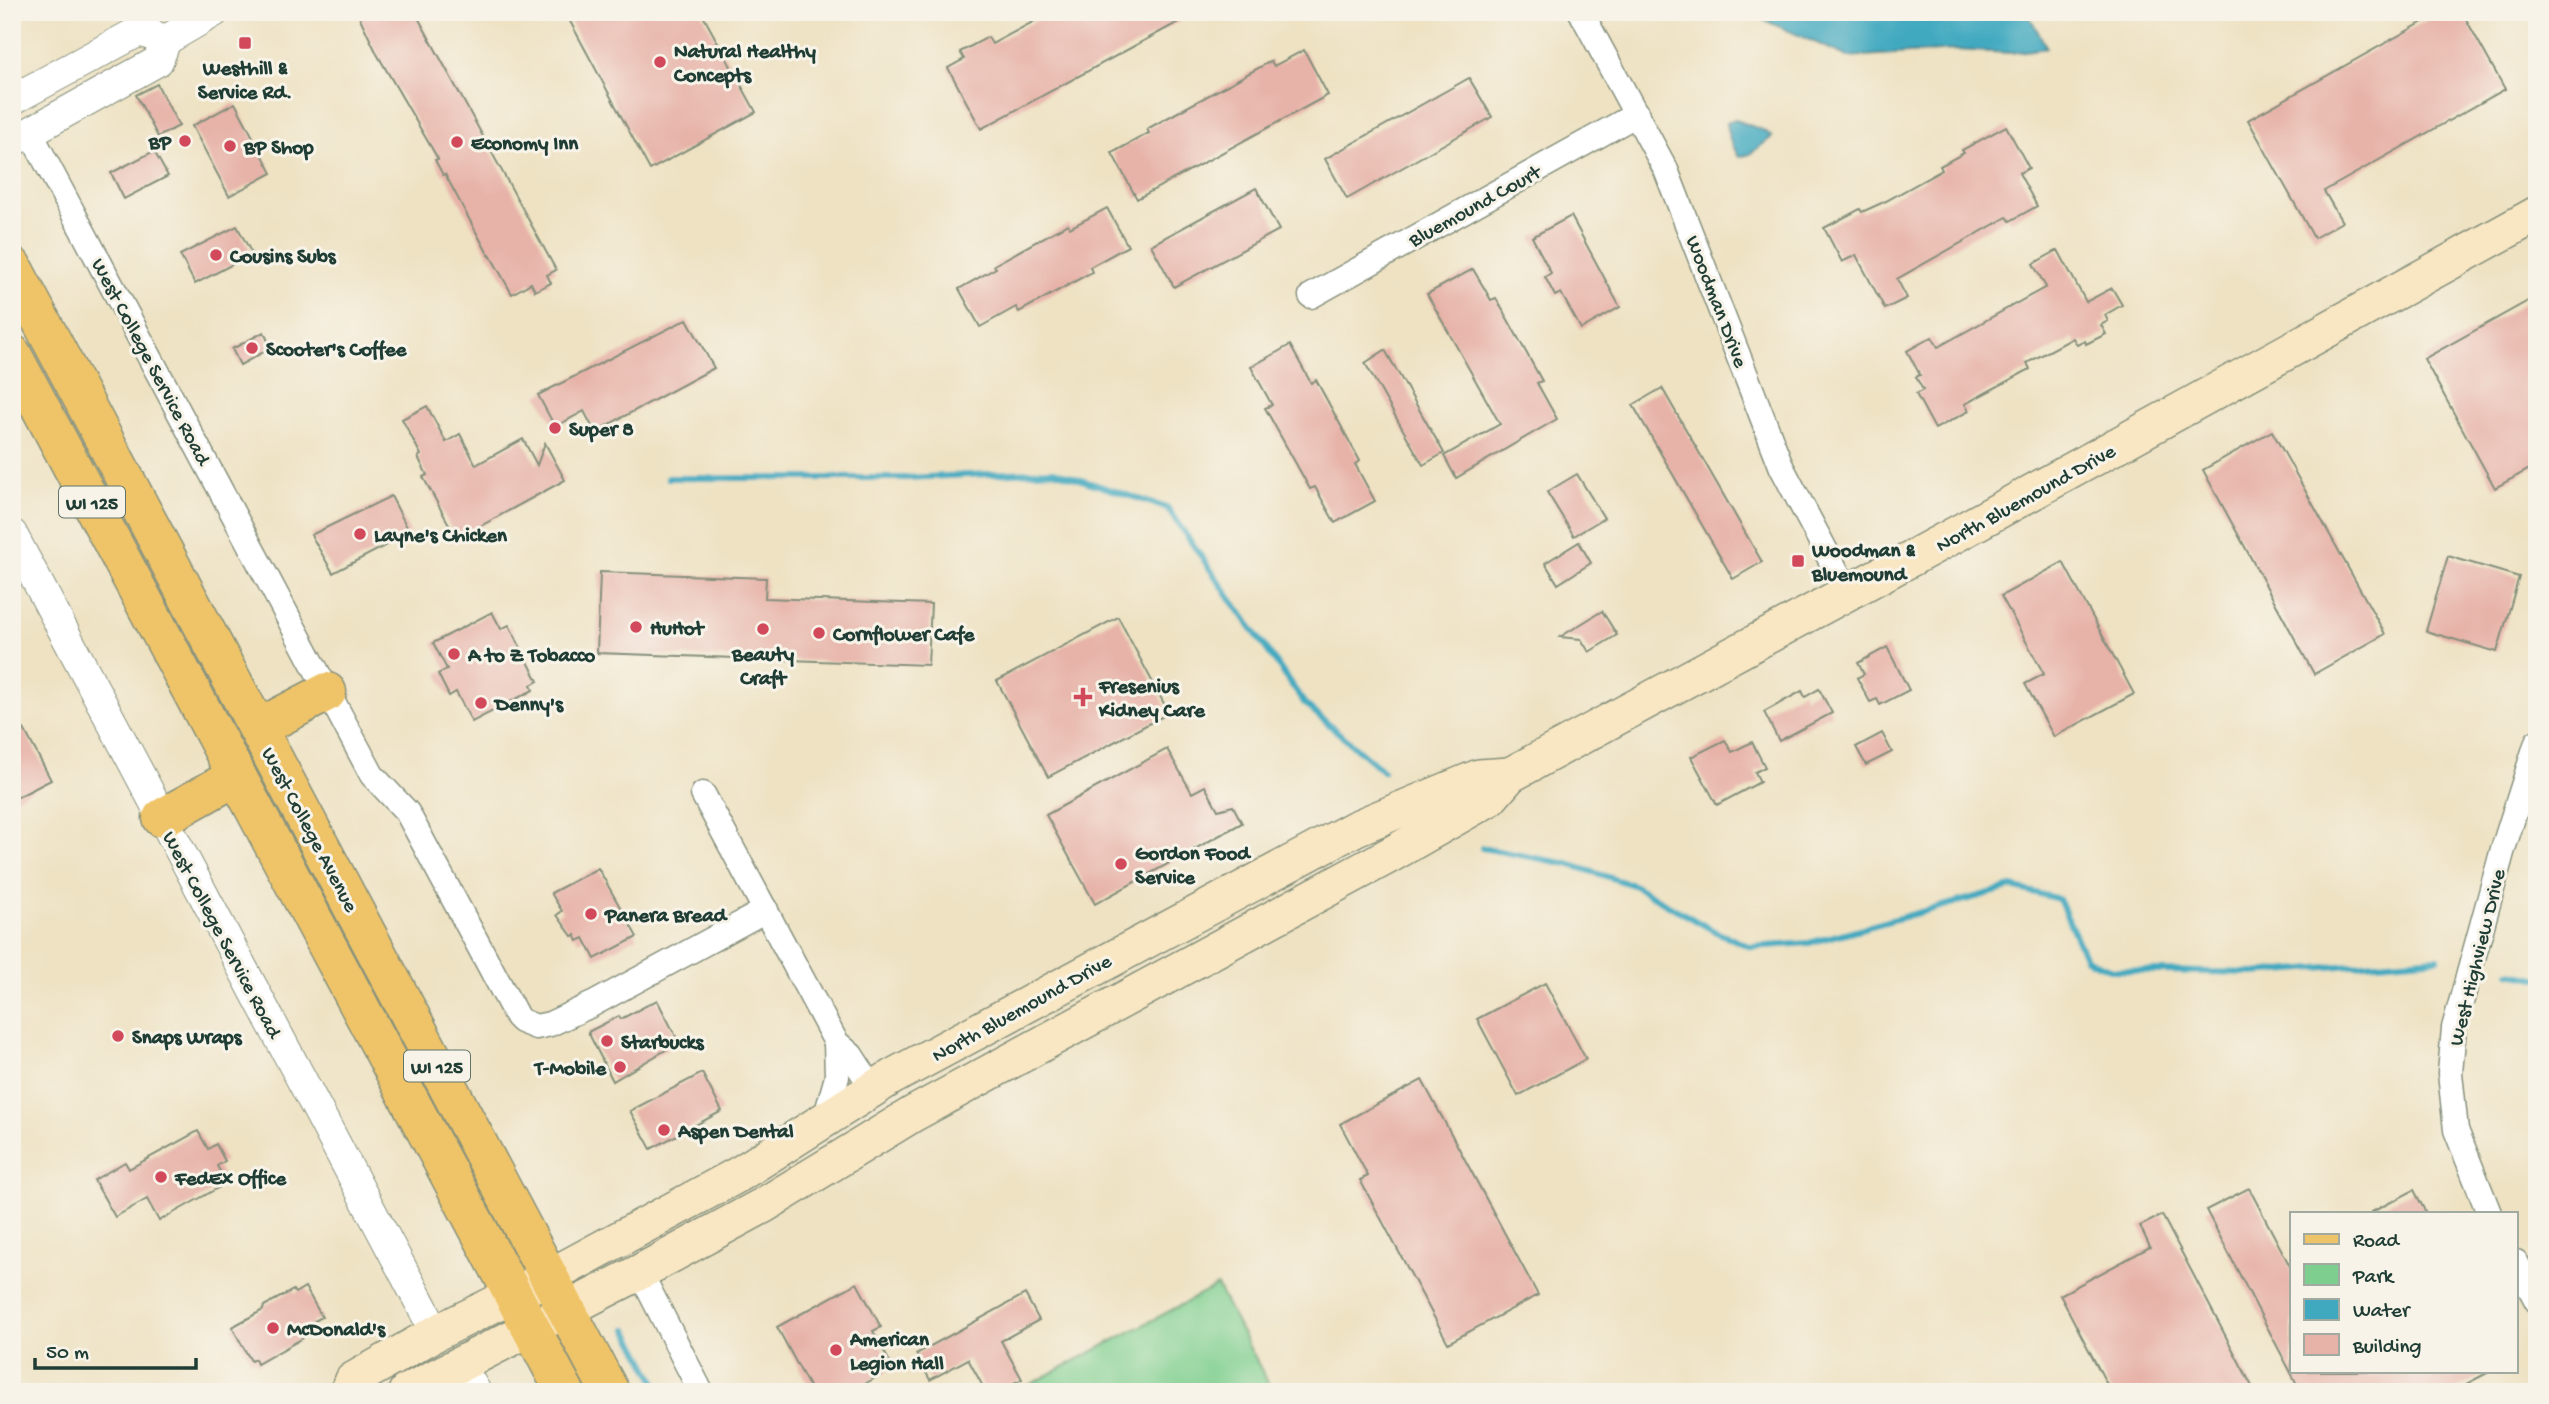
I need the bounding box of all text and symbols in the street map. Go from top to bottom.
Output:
marker: Westhill & Service Rd. [237,35,253,51]
place label: Natural Healthy Concepts [673,41,816,90]
marker: Natural Healthy Concepts [652,54,668,70]
place label: Westhill & Service Rd. [198,58,292,107]
place label: BP [148,132,172,157]
marker: BP [177,133,193,149]
place label: Economy Inn [471,133,579,158]
marker: Economy Inn [449,134,465,150]
place label: BP Shop [243,137,314,162]
marker: BP Shop [222,138,238,154]
street label: Bluemound Court [1404,160,1548,255]
street label: Woodman Drive [1678,233,1752,373]
place label: Cousins Subs [229,246,337,271]
marker: Cousins Subs [208,247,224,263]
street label: West College Service Road [84,255,215,472]
place label: Scooter's Coffee [266,339,408,364]
marker: Scooter's Coffee [244,340,260,356]
place label: Super 8 [569,419,634,444]
marker: Super 8 [547,420,563,436]
street label: North Bluemound Drive [1932,440,2122,560]
road number: WI 125 [59,486,125,517]
place label: Layne's Chicken [374,525,508,550]
marker: Layne's Chicken [352,526,368,542]
place label: Woodman & Bluemound [1811,540,1915,589]
marker: Woodman & Bluemound [1790,553,1806,569]
place label: HuHot [650,618,706,643]
marker: HuHot [628,619,644,635]
marker: Beauty Craft [755,621,771,637]
place label: Cornflower Cafe [832,624,976,649]
marker: Cornflower Cafe [811,625,827,641]
place label: Beauty Craft [731,644,795,693]
place label: A to Z Tobacco [467,645,595,670]
marker: A to Z Tobacco [446,646,462,662]
place label: Fresenius Kidney Care [1098,676,1206,725]
marker: Fresenius Kidney Care [1073,687,1093,707]
place label: Denny's [493,694,564,719]
marker: Denny's [473,695,489,711]
street label: West College Avenue [254,744,363,918]
street label: West College Service Road [155,828,286,1045]
place label: Gordon Food Service [1135,843,1252,892]
marker: Gordon Food Service [1113,856,1129,872]
street label: West Highview Drive [2445,866,2514,1049]
place label: Panera Bread [604,905,729,930]
marker: Panera Bread [583,906,599,922]
street label: North Bluemound Drive [928,950,1118,1070]
place label: Snaps Wraps [132,1027,243,1052]
marker: Snaps Wraps [110,1028,126,1044]
place label: Starbucks [621,1032,705,1057]
marker: Starbucks [599,1033,615,1049]
road number: WI 125 [404,1050,470,1082]
place label: T-Mobile [533,1058,607,1083]
marker: T-Mobile [612,1059,628,1075]
place label: Aspen Dental [677,1121,794,1146]
marker: Aspen Dental [656,1122,672,1138]
place label: FedEx Office [174,1168,287,1193]
marker: FedEx Office [153,1169,169,1185]
legend [2290,1212,2518,1372]
text: Road [2353,1230,2401,1255]
text: Park [2352,1266,2396,1291]
text: Water [2353,1300,2411,1325]
place label: McDonald's [287,1319,386,1344]
marker: McDonald's [265,1320,281,1336]
scale bar [35,1327,196,1371]
place label: American Legion Hall [849,1329,944,1378]
text: Building [2352,1336,2422,1361]
text: 50 m [46,1342,89,1367]
marker: American Legion Hall [828,1342,844,1358]

